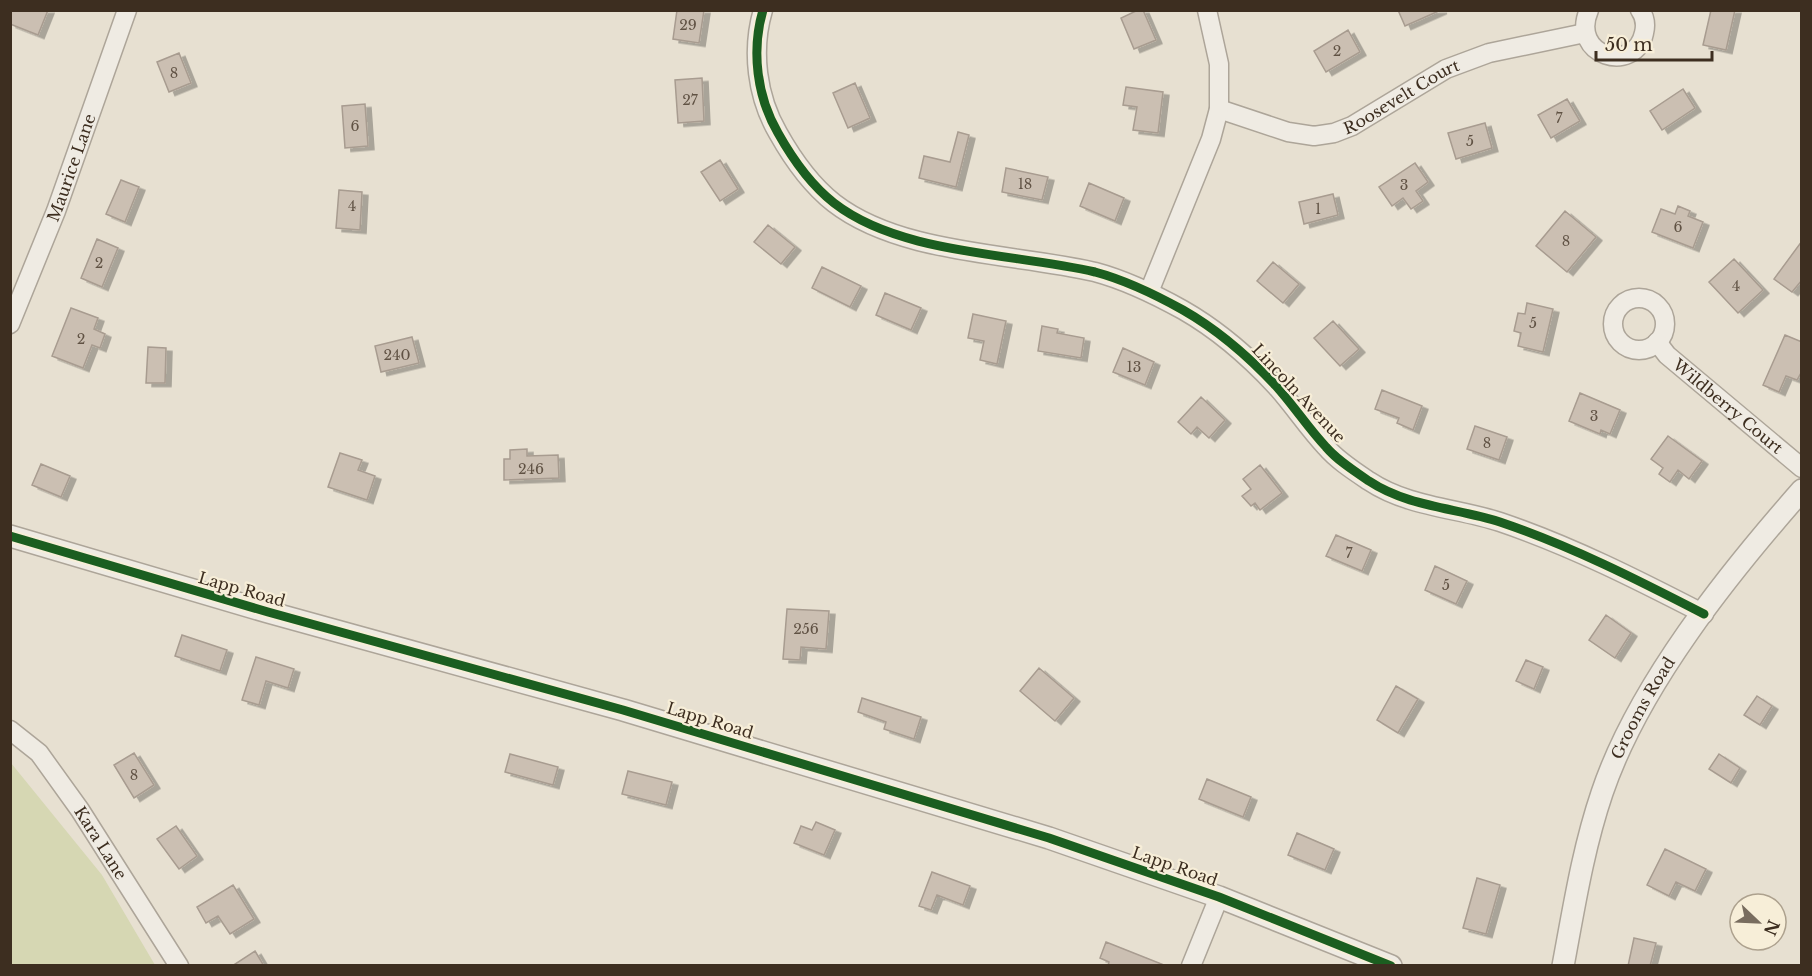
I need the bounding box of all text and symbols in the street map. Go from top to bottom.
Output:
house number: 29 [679,16,697,34]
scale bar [1596,24,1712,62]
text: 50 m [1605,34,1653,56]
house number: 2 [1333,42,1341,60]
street label: Roosevelt Court [1340,55,1462,138]
house number: 8 [170,64,178,82]
house number: 27 [682,91,699,109]
house number: 7 [1555,109,1563,127]
street label: Maurice Lane [43,111,100,225]
house number: 6 [350,117,360,135]
house number: 5 [1466,132,1474,150]
house number: 18 [1018,175,1032,193]
house number: 3 [1400,176,1408,194]
house number: 4 [348,197,356,215]
house number: 1 [1315,200,1321,218]
house number: 6 [1673,218,1683,236]
house number: 8 [1562,232,1570,250]
house number: 2 [95,254,103,272]
house number: 4 [1732,277,1740,295]
house number: 5 [1529,314,1537,332]
house number: 2 [77,330,85,348]
street label: Lincoln Avenue [1248,339,1350,447]
house number: 240 [384,346,410,364]
street label: Wildberry Court [1668,354,1787,458]
house number: 13 [1127,358,1141,376]
house number: 3 [1590,407,1598,425]
house number: 8 [1483,434,1491,452]
house number: 246 [518,460,544,478]
house number: 7 [1345,544,1353,562]
street label: Lapp Road [196,567,288,611]
house number: 5 [1442,576,1450,594]
house number: 256 [793,620,819,638]
street label: Grooms Road [1606,653,1679,762]
street label: Lapp Road [664,697,756,743]
house number: 8 [130,766,138,784]
street label: Kara Lane [70,802,131,883]
street label: Lapp Road [1129,842,1221,890]
north arrow [1728,892,1788,952]
text: N [1760,917,1784,939]

